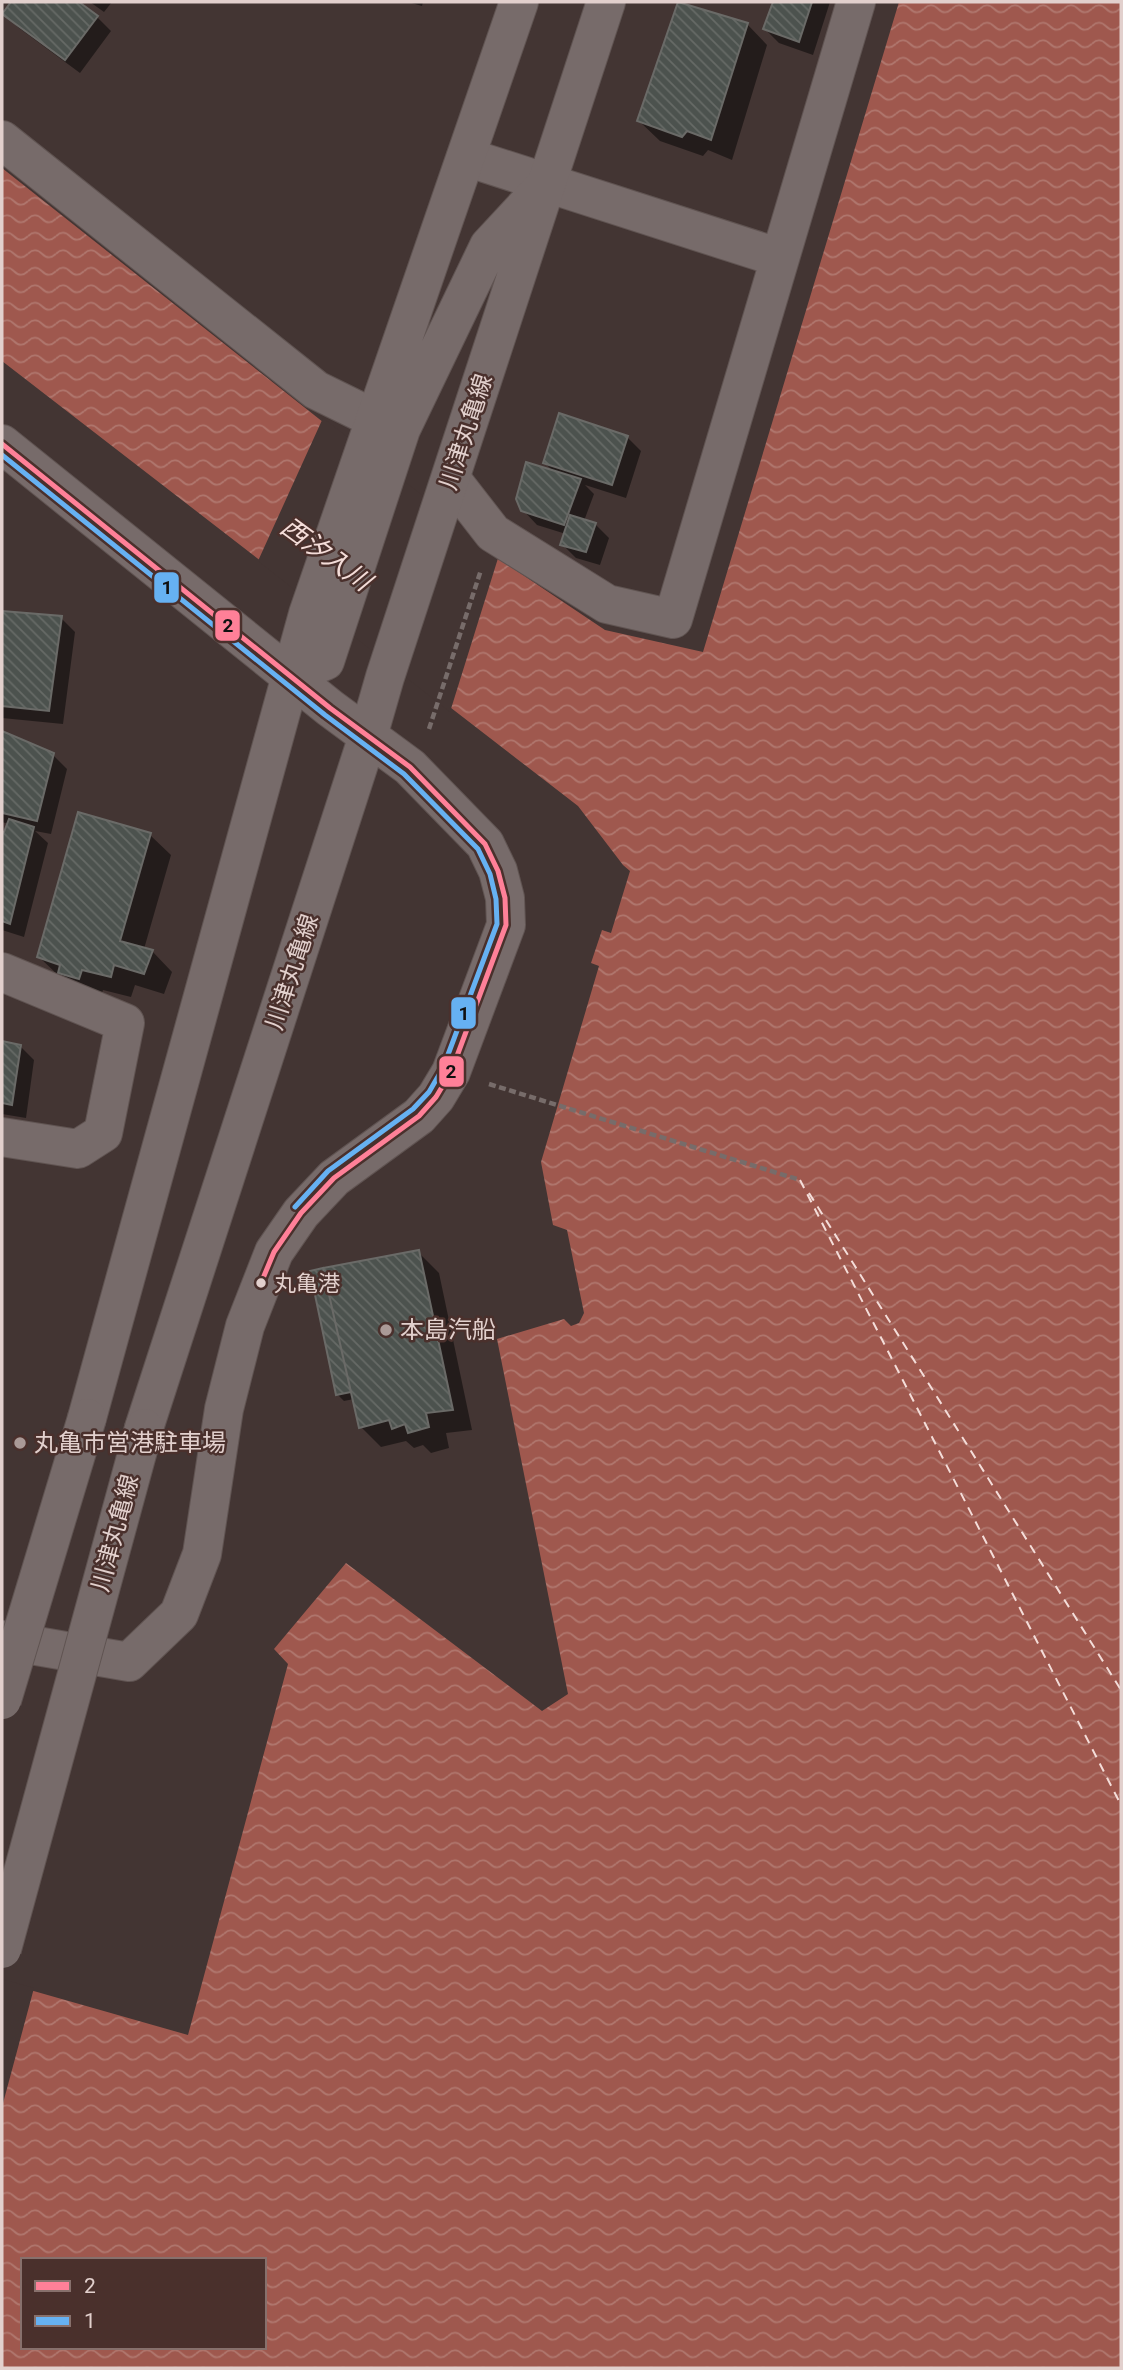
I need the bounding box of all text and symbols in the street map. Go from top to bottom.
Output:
street label: 川津丸亀線 [434,371,498,493]
water label: 西汐入川 [275,511,379,598]
line badge: 1 [153,571,180,604]
text: 1 [162,576,172,599]
line badge: 2 [214,609,241,642]
text: 2 [223,614,234,637]
street label: 川津丸亀線 [260,911,324,1033]
line badge: 1 [450,996,477,1030]
text: 1 [459,1002,469,1025]
line badge: 2 [438,1055,465,1088]
text: 2 [446,1060,457,1083]
place label: 丸亀港 [274,1271,340,1296]
marker: 丸亀港 [254,1276,268,1290]
place label: 本島汽船 [400,1316,496,1344]
marker: 本島汽船 [378,1322,394,1338]
place label: 丸亀市営港駐車場 [34,1429,226,1457]
marker: 丸亀市営港駐車場 [12,1435,28,1451]
street label: 川津丸亀線 [86,1471,144,1595]
legend [21,2258,266,2349]
text: 2 [84,2274,96,2298]
text: 1 [84,2309,96,2333]

